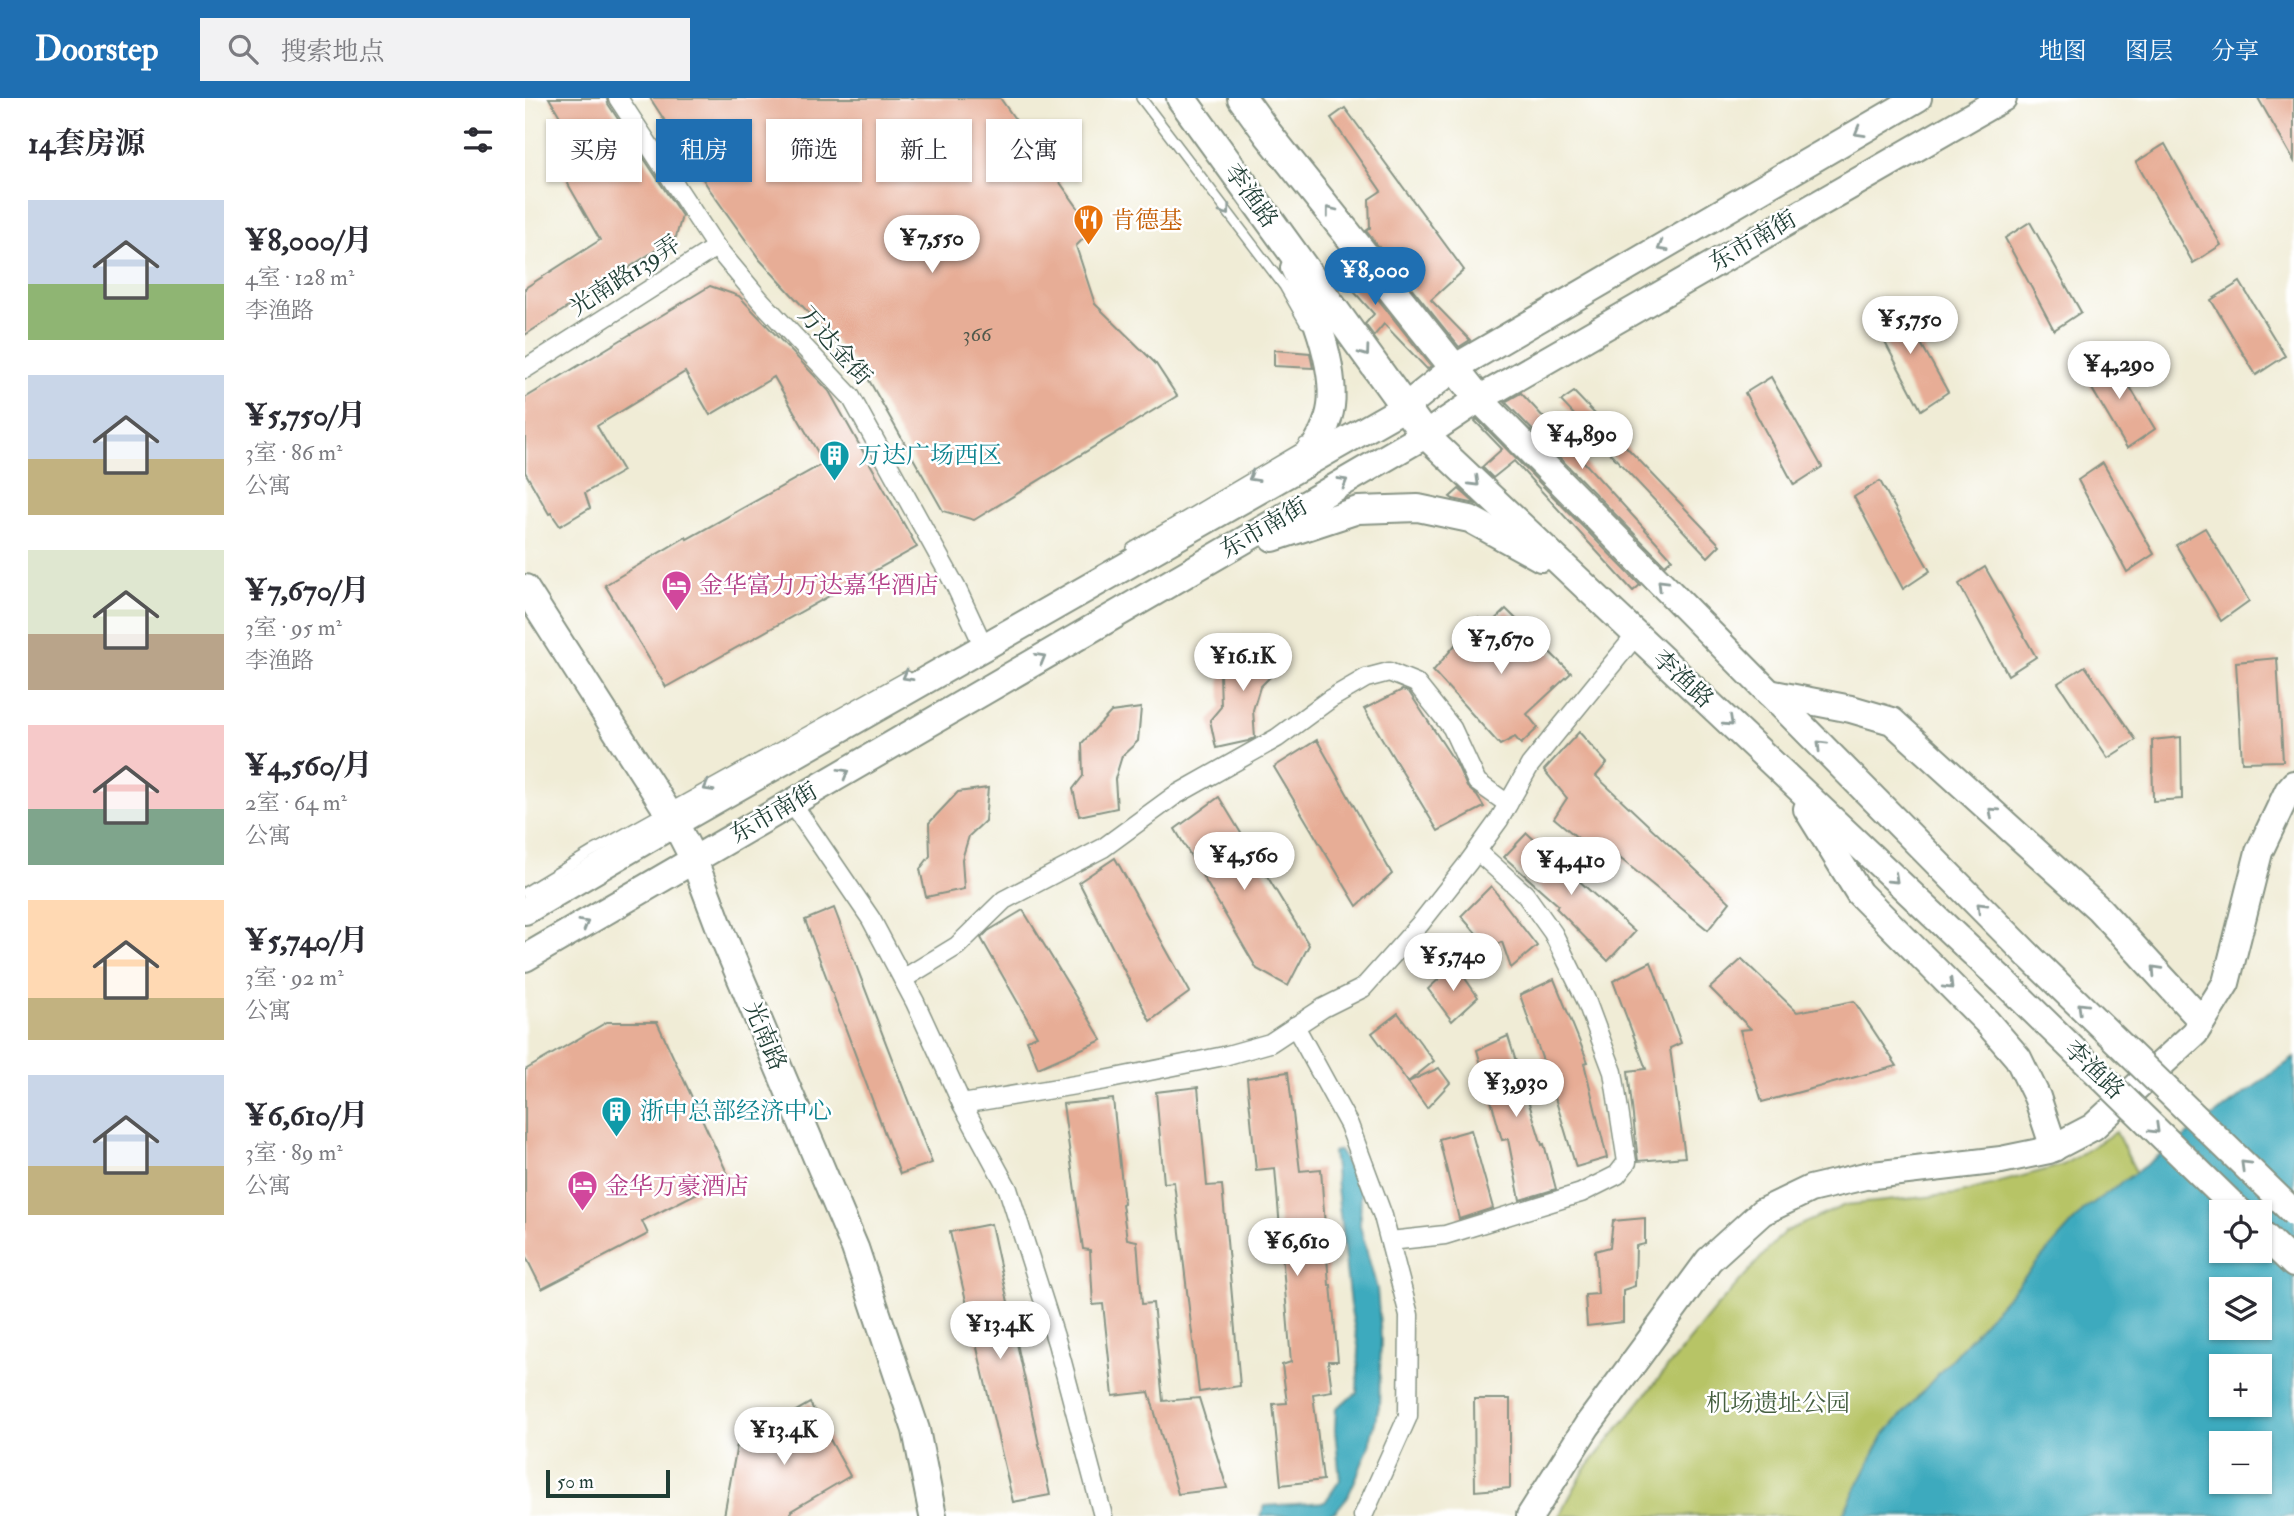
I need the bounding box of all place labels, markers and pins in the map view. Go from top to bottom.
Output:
restaurant icon: 肯德基 [1071,203,1105,247]
place label: 肯德基 [1111,205,1183,236]
pin: ¥7,550 [875,216,989,275]
pin: ¥8,000 [1318,248,1432,307]
pin: ¥5,750 [1853,296,1967,356]
pin: ¥4,290 [2062,342,2176,401]
pin: ¥4,890 [1525,412,1639,471]
building icon: 万达广场西区 [818,438,852,482]
place label: 万达广场西区 [858,440,1002,471]
hotel icon: 金华富力万达嘉华酒店 [659,568,693,612]
place label: 金华富力万达嘉华酒店 [699,570,939,601]
pin: ¥7,670 [1444,616,1558,676]
pin: ¥16.1K [1186,634,1300,693]
pin: ¥4,560 [1187,832,1301,892]
pin: ¥4,410 [1514,838,1628,897]
pin: ¥5,740 [1396,934,1510,993]
pin: ¥3,930 [1459,1060,1573,1119]
building icon: 浙中总部经济中心 [600,1094,634,1138]
place label: 浙中总部经济中心 [640,1096,832,1127]
hotel icon: 金华万豪酒店 [565,1169,599,1213]
place label: 金华万豪酒店 [605,1171,749,1202]
pin: ¥6,610 [1240,1218,1354,1278]
pin: ¥13.4K [943,1302,1057,1361]
pin: ¥13.4K [727,1408,841,1467]

